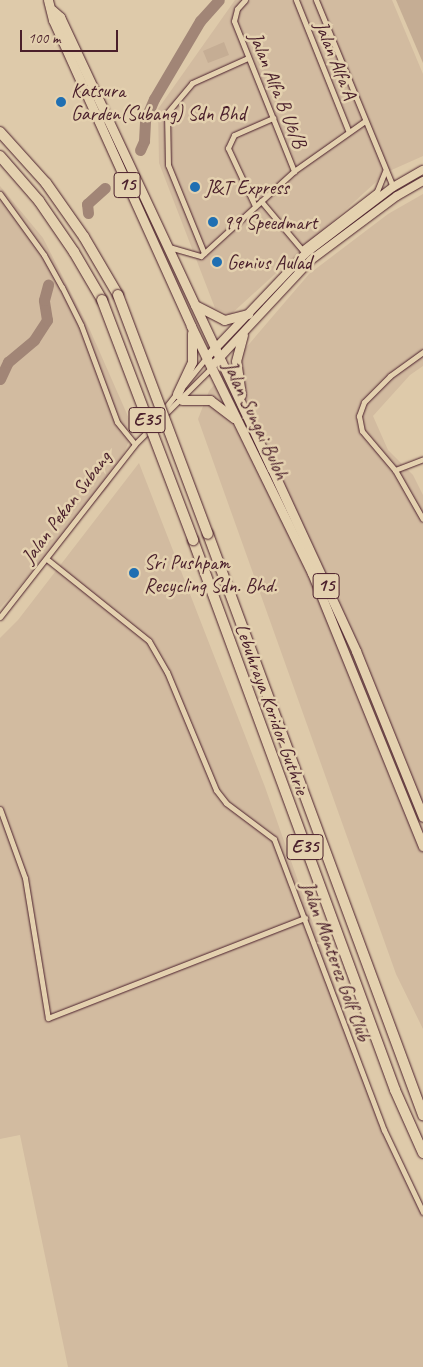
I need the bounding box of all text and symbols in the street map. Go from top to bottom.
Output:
street label: Jalan Alfa A [309,17,363,103]
scale bar [22,20,120,52]
street label: Jalan Alfa B U6/B [244,28,312,152]
text: 100 m [28,29,60,48]
place label: Katsura Garden(Subang) Sdn Bhd [71,78,246,125]
marker: Katsura Garden(Subang) Sdn Bhd [55,96,67,108]
road number: 15 [113,168,141,202]
place label: J&T Express [205,175,289,199]
marker: J&T Express [189,181,201,193]
place label: 99 Speedmart [223,210,317,234]
marker: 99 Speedmart [207,216,219,228]
place label: Genius Aulad [227,250,312,274]
marker: Genius Aulad [211,256,223,268]
street label: Jalan Sungai Buloh [218,357,294,483]
road number: E35 [128,404,166,436]
street label: Jalan Pekan Subang [16,446,116,568]
place label: Sri Pushpam Recycling Sdn. Bhd. [144,550,277,597]
marker: Sri Pushpam Recycling Sdn. Bhd. [128,567,140,579]
road number: 15 [312,570,340,602]
street label: Lebuhraya Koridor Guthrie [230,620,314,798]
road number: E35 [286,830,324,864]
street label: Jalan Monterez Golf Club [296,878,376,1044]

